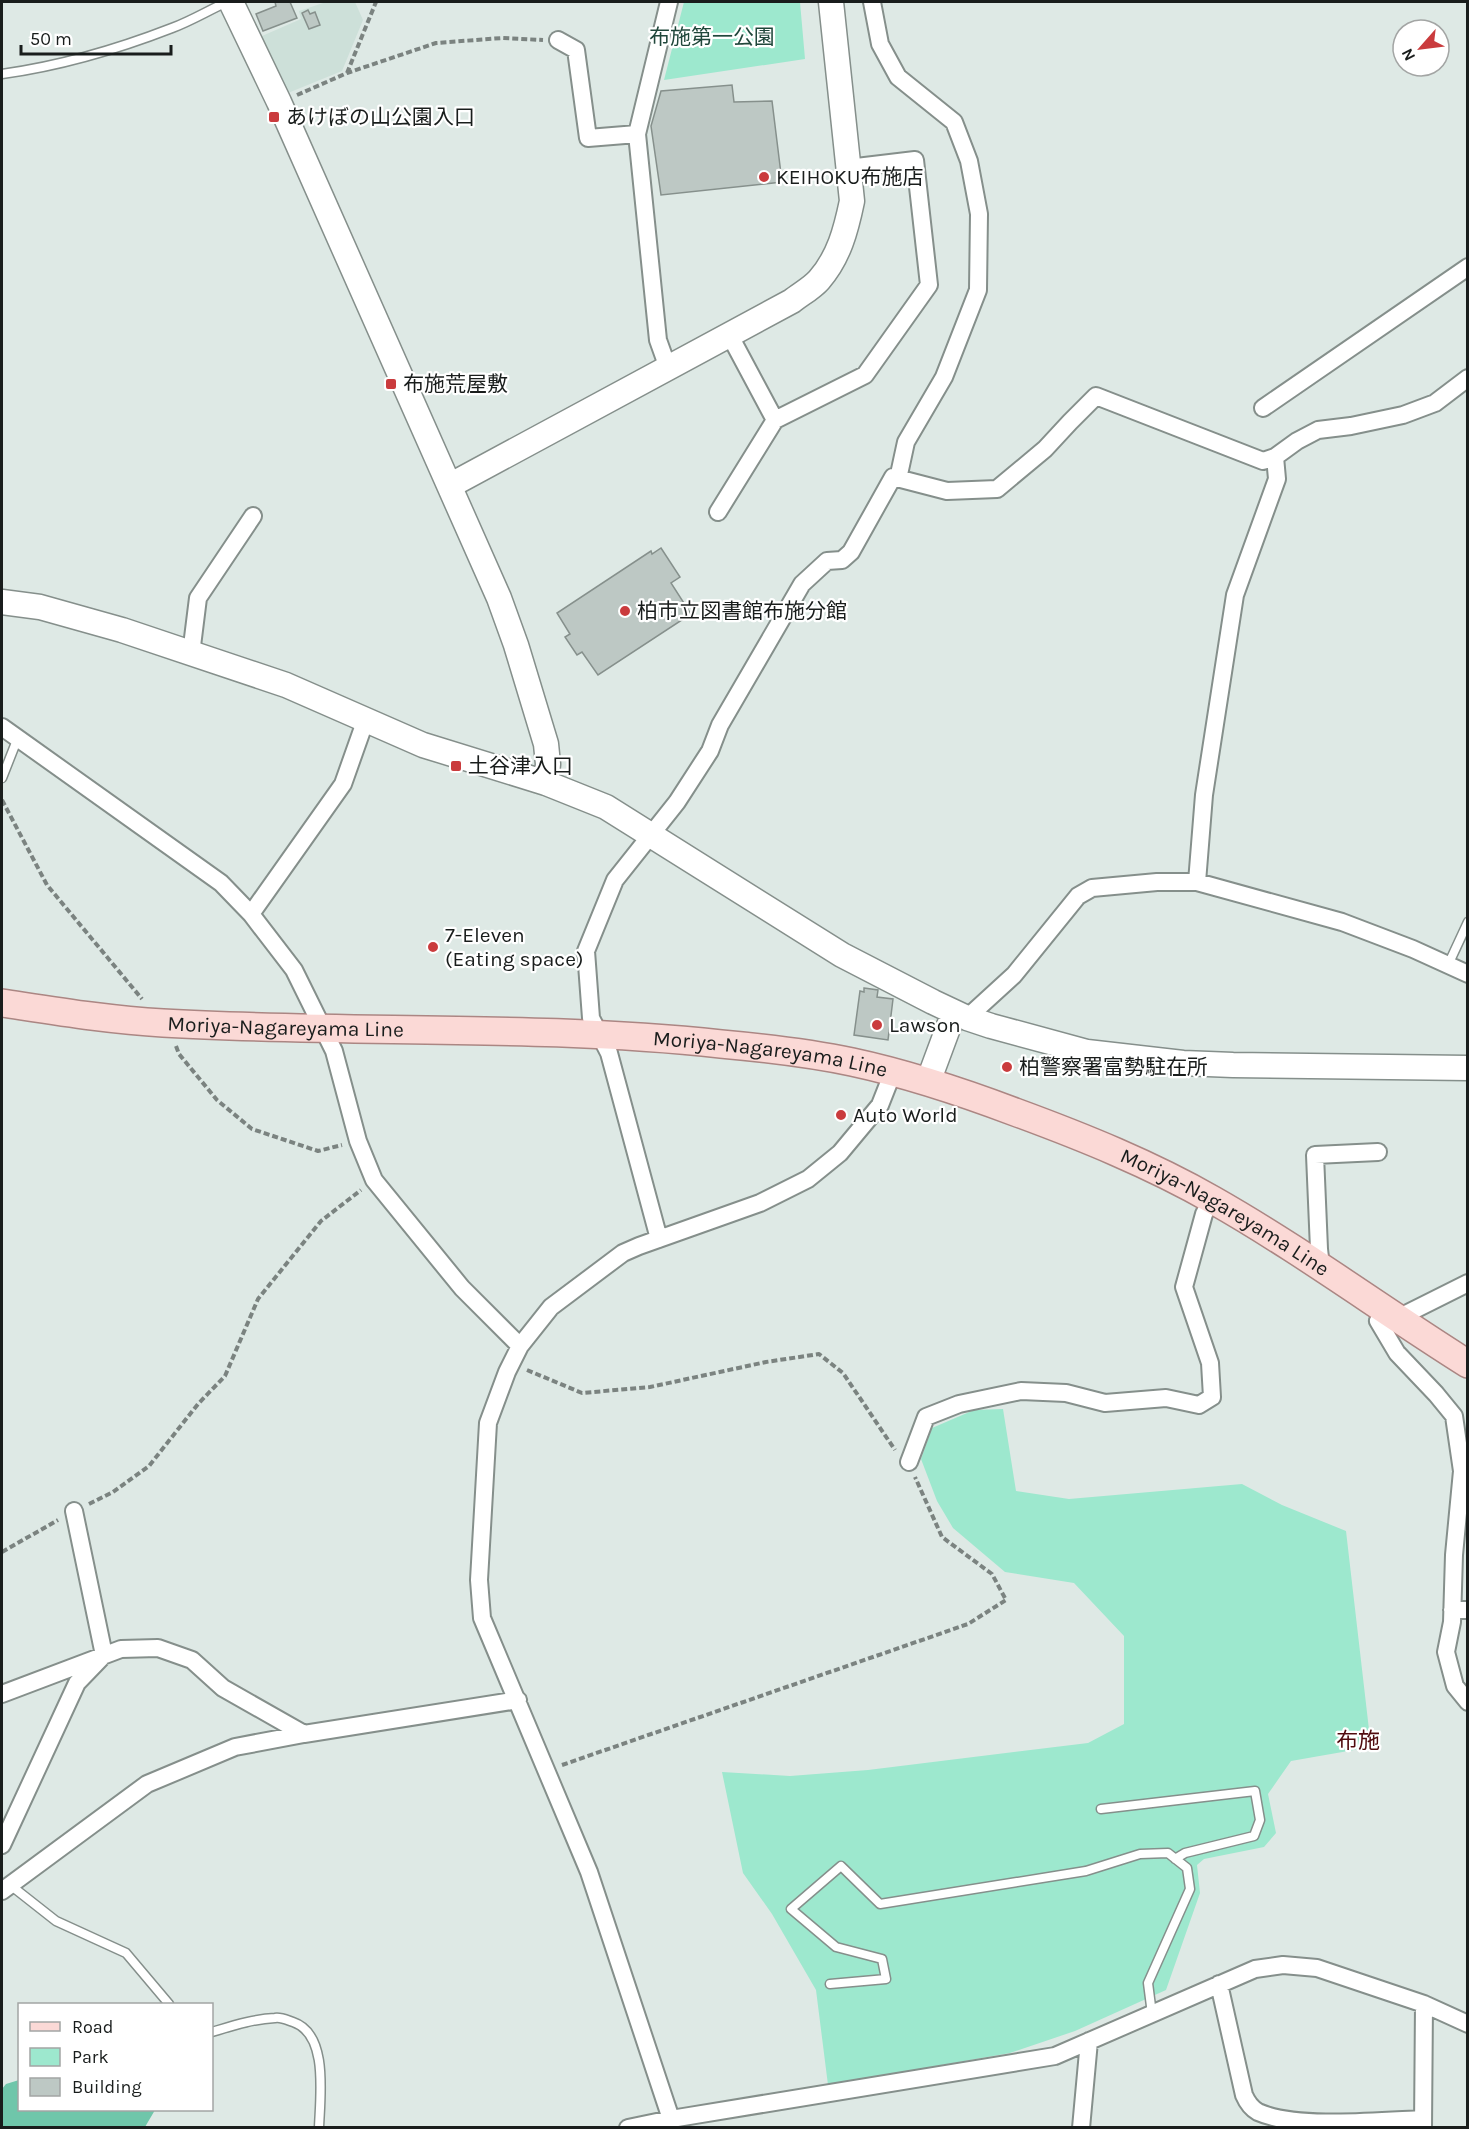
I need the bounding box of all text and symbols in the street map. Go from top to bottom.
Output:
scale bar [21,18,171,56]
north arrow [1391,18,1451,78]
park label: 布施第一公園 [649,25,775,49]
text: 50 m [30,28,72,50]
text: N [1397,45,1419,64]
place label: あけぼの山公園入口 [286,105,475,129]
marker: あけぼの山公園入口 [267,110,281,124]
place label: KEIHOKU布施店 [776,165,924,189]
marker: KEIHOKU布施店 [757,170,771,184]
place label: 布施荒屋敷 [403,372,508,396]
marker: 布施荒屋敷 [384,377,398,391]
place label: 柏市立図書館布施分館 [637,599,847,623]
marker: 柏市立図書館布施分館 [618,604,632,618]
place label: 土谷津入口 [468,754,573,778]
marker: 土谷津入口 [449,759,463,773]
place label: 7-Eleven (Eating space) [445,923,583,971]
marker: 7-Eleven (Eating space) [426,940,440,954]
street label: Moriya-Nagareyama Line [167,1011,404,1042]
place label: Lawson [889,1013,961,1037]
marker: Lawson [870,1018,884,1032]
street label: Moriya-Nagareyama Line [652,1026,890,1082]
place label: 柏警察署富勢駐在所 [1019,1055,1208,1079]
marker: 柏警察署富勢駐在所 [1000,1060,1014,1074]
place label: Auto World [853,1103,958,1127]
marker: Auto World [834,1108,848,1122]
street label: Moriya-Nagareyama Line [1117,1143,1334,1281]
district label: 布施 [1336,1728,1380,1754]
legend [18,2003,213,2111]
text: Road [72,2016,113,2038]
text: Park [72,2046,109,2068]
text: Building [72,2076,142,2098]

